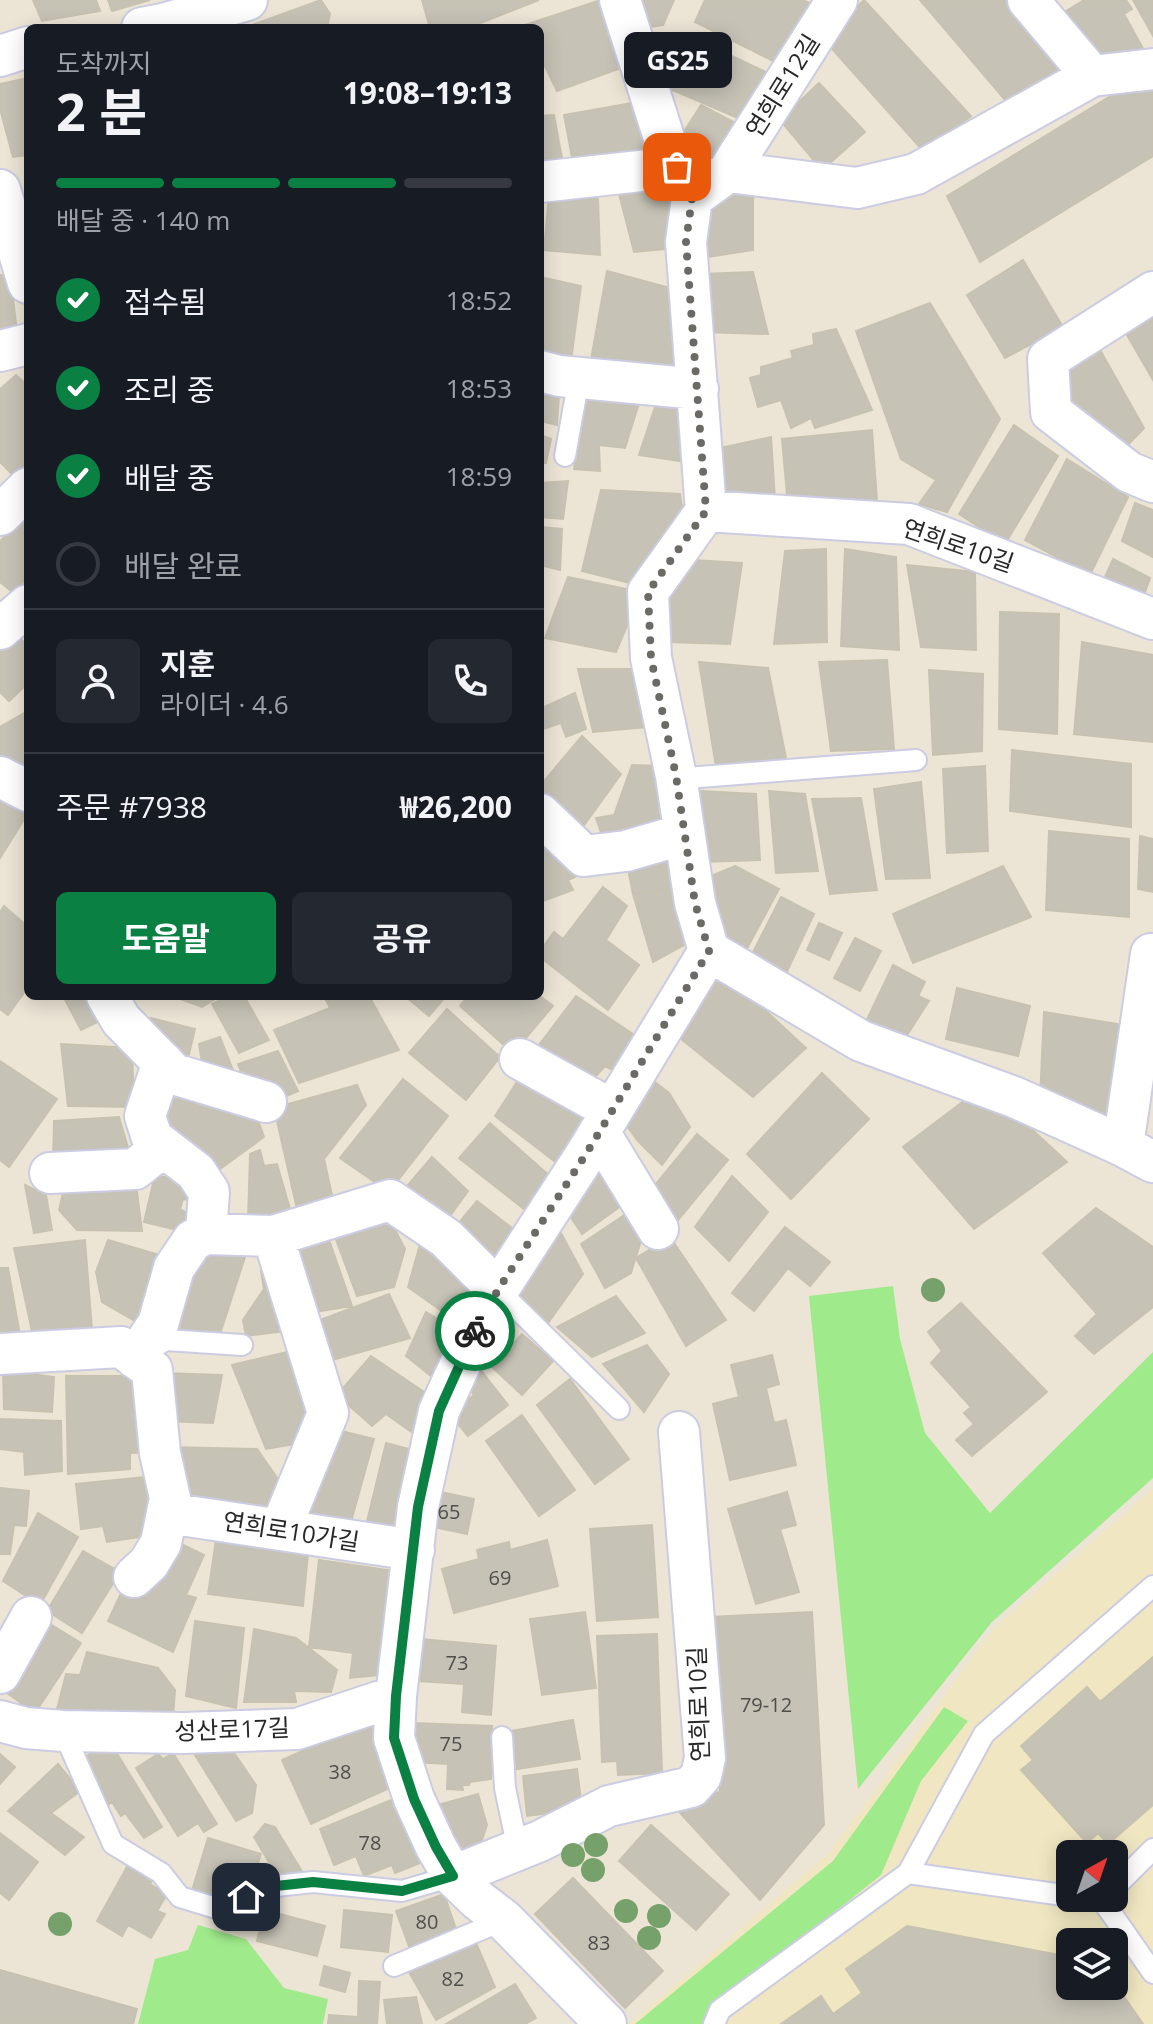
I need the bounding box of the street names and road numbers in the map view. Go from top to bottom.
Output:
street label: 연희로12길 [737,27,826,143]
street label: 연희로10길 [898,510,1019,579]
street label: 연희로10가길 [221,1503,362,1558]
street label: 연희로10길 [679,1646,716,1762]
street label: 성산로17길 [174,1710,290,1747]

